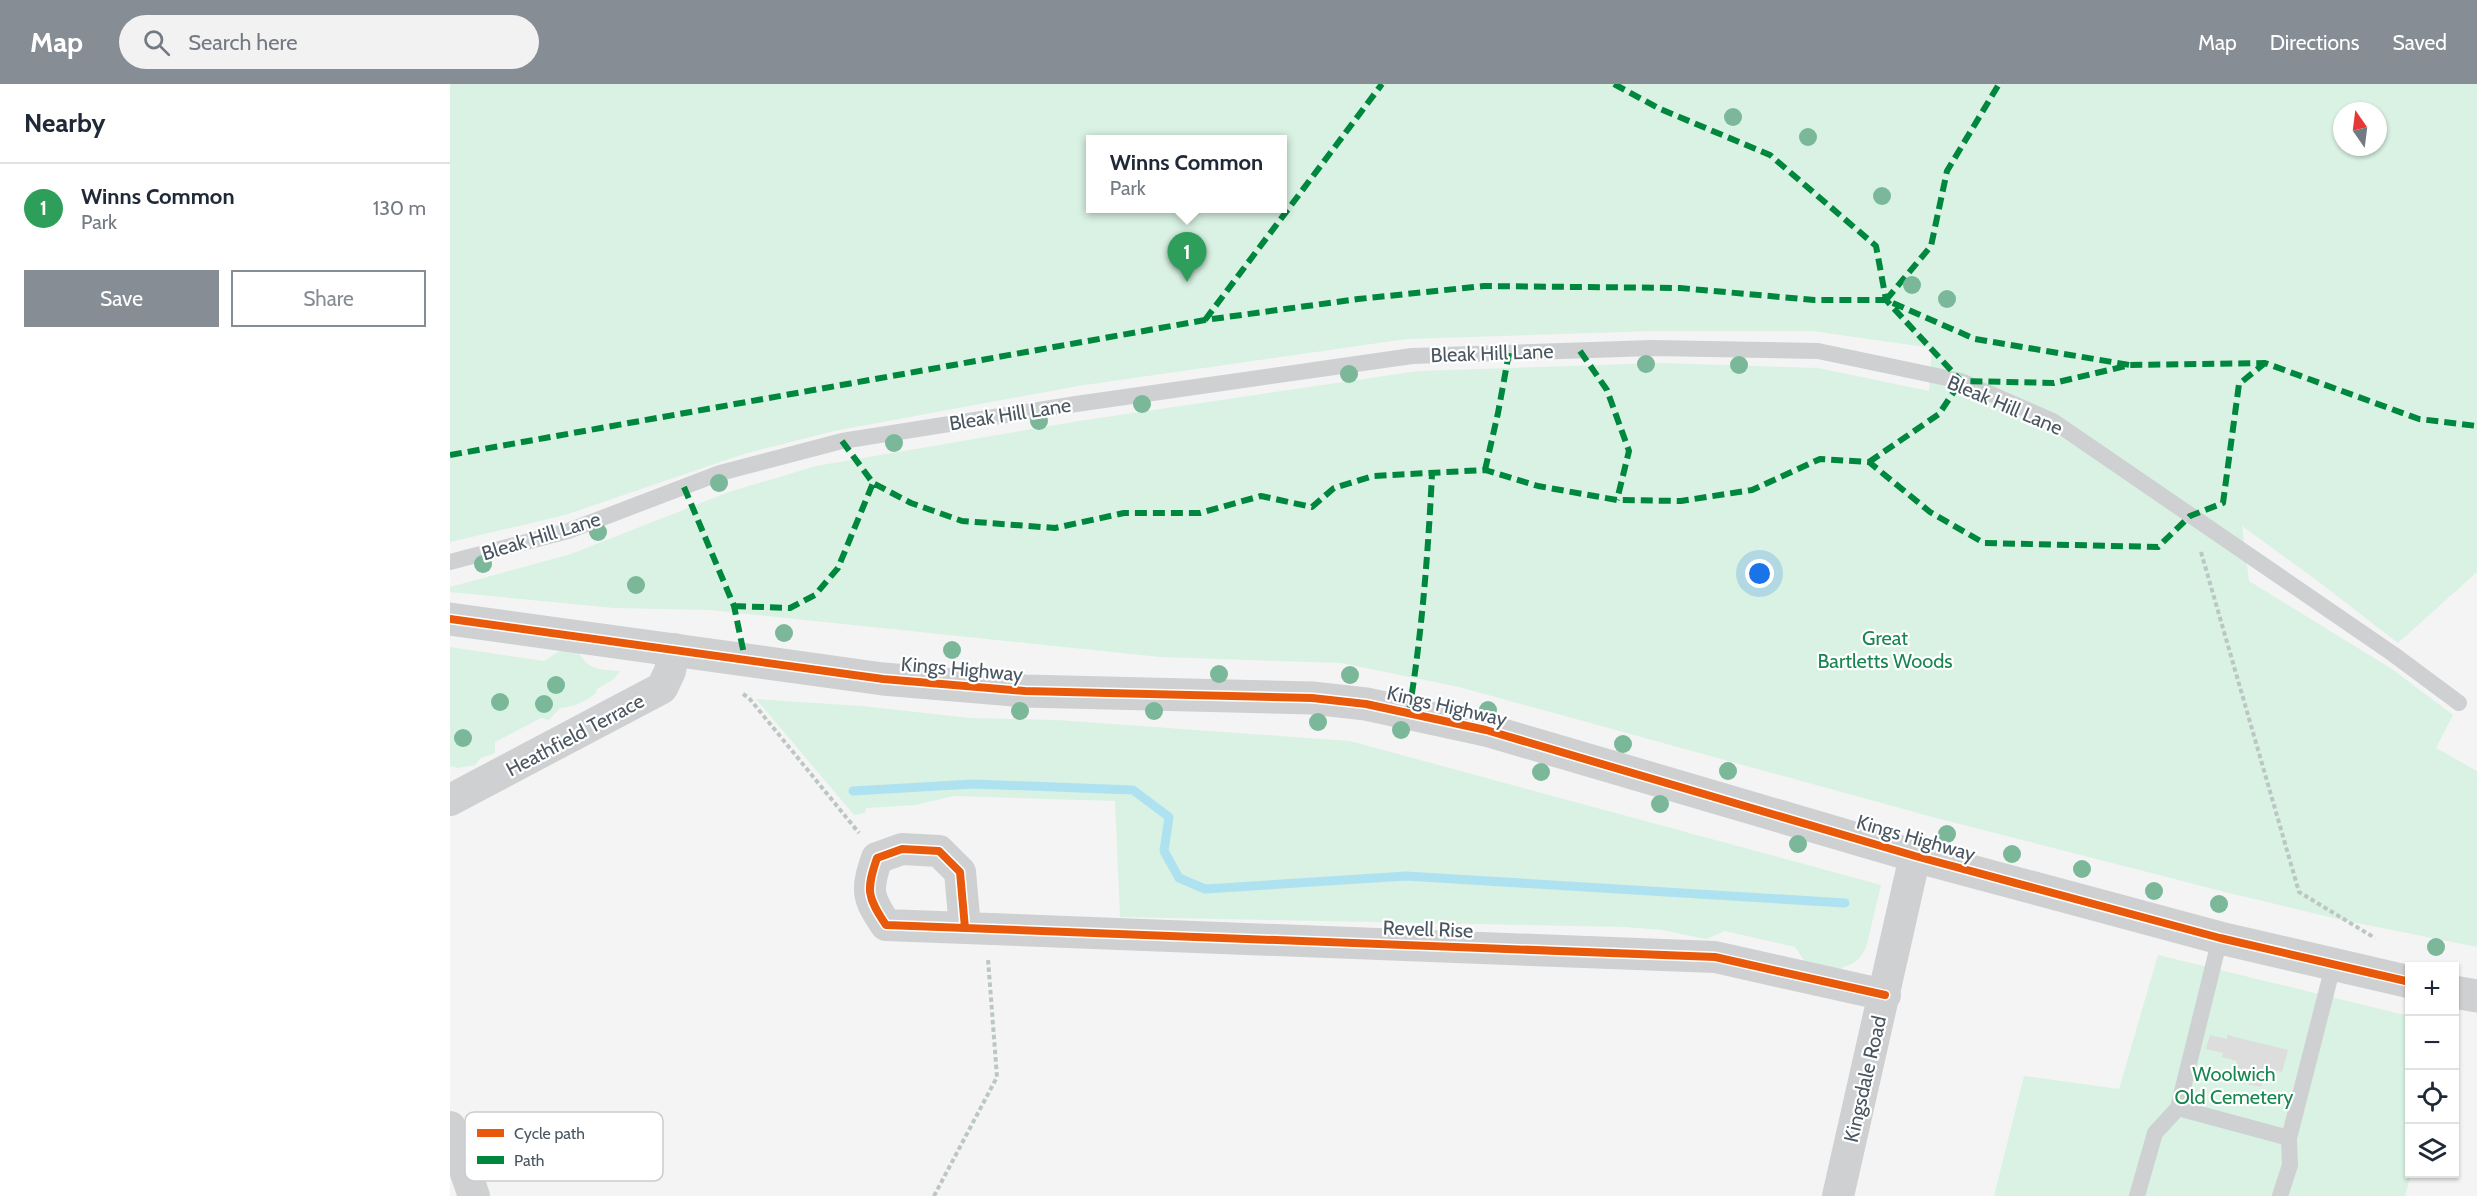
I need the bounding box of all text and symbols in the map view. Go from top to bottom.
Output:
search box [119,15,539,69]
text: Map [30,25,83,59]
icon: search [140,26,173,59]
text: Search here [188,29,297,56]
text: Map [2198,30,2237,55]
text: Directions [2270,30,2359,55]
text: Saved [2392,30,2447,55]
north arrow [2333,102,2387,156]
text: Nearby [24,107,105,139]
popup [1086,135,1287,213]
text: Winns Common [1110,149,1263,176]
text: Park [1110,176,1146,200]
text: Winns Common [81,183,235,210]
text: 1 [40,196,47,220]
text: 130 m [373,196,426,220]
text: Park [81,210,117,234]
pin: 1 [1168,232,1206,282]
button: Save [24,270,219,327]
button: Share [231,270,426,327]
street label: Bleak Hill Lane [1430,339,1554,367]
street label: Bleak Hill Lane [1944,370,2066,440]
street label: Bleak Hill Lane [947,393,1073,435]
street label: Bleak Hill Lane [479,507,603,565]
your location [1745,559,1774,588]
park label: Great Bartletts Woods [1817,626,1953,673]
street label: Kings Highway [900,652,1024,686]
street label: Kings Highway [1385,681,1509,731]
street label: Heathfield Terrace [502,689,648,781]
street label: Kings Highway [1854,810,1978,866]
street label: Revell Rise [1382,915,1474,943]
map controls [2405,962,2459,1178]
button: + [2405,962,2459,1016]
street label: Kingsdale Road [1839,1013,1891,1145]
button: − [2405,1016,2459,1070]
park label: Woolwich Old Cemetery [2175,1062,2293,1109]
button: locate [2405,1070,2459,1124]
legend [465,1112,663,1181]
text: Cycle path [514,1124,585,1143]
button: layers [2405,1124,2459,1178]
text: Path [514,1151,545,1170]

